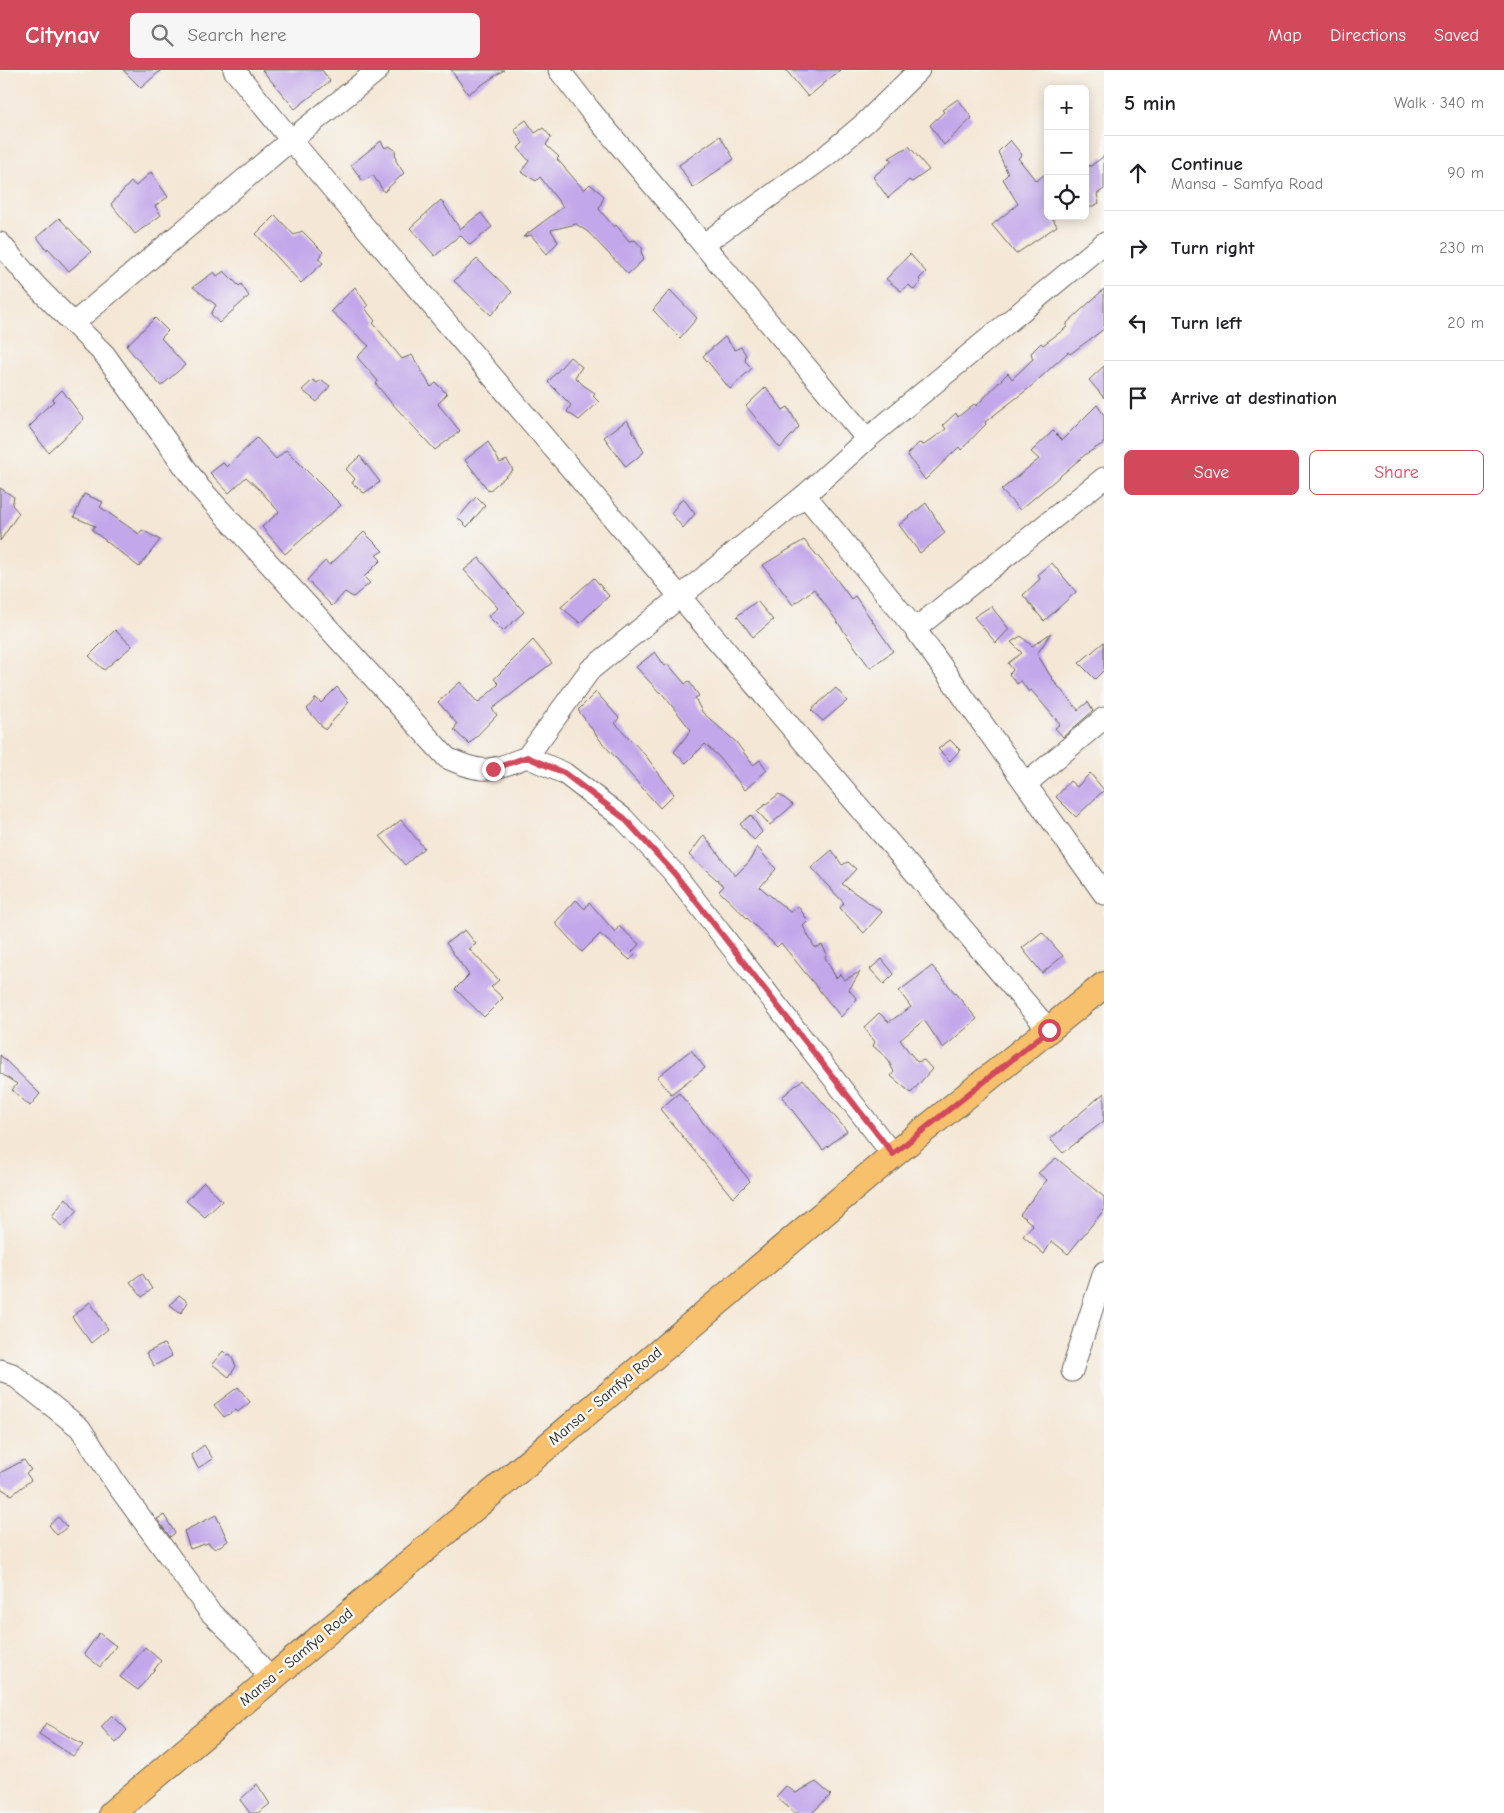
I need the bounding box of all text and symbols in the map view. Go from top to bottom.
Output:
search box [130,13,480,58]
text: Citynav [25,21,100,49]
icon: search [148,21,176,49]
text: Search here [188,24,286,46]
text: Map [1268,25,1302,46]
text: Directions [1330,25,1406,46]
text: Saved [1434,25,1479,46]
map controls [1044,85,1089,220]
button: + [1044,85,1089,130]
text: 5 min [1124,91,1176,115]
text: Walk · 340 m [1394,94,1484,112]
button: − [1044,130,1089,175]
text: Continue [1171,153,1243,175]
icon: ahead [1124,159,1152,187]
text: 90 m [1447,164,1484,182]
button: locate [1044,175,1089,220]
text: Mansa - Samfya Road [1171,175,1323,193]
icon: right [1124,234,1152,262]
text: Turn right [1171,237,1255,259]
text: 230 m [1439,239,1484,257]
icon: left [1124,309,1152,337]
text: Turn left [1171,312,1242,334]
text: 20 m [1447,314,1484,332]
icon: arrive [1124,384,1152,412]
text: Arrive at destination [1171,387,1337,409]
button: Save [1124,450,1299,495]
button: Share [1309,450,1484,495]
route end [482,758,505,781]
route start [1038,1019,1061,1042]
street label: Mansa - Samfya Road [545,1343,665,1449]
street label: Mansa - Samfya Road [236,1604,356,1710]

